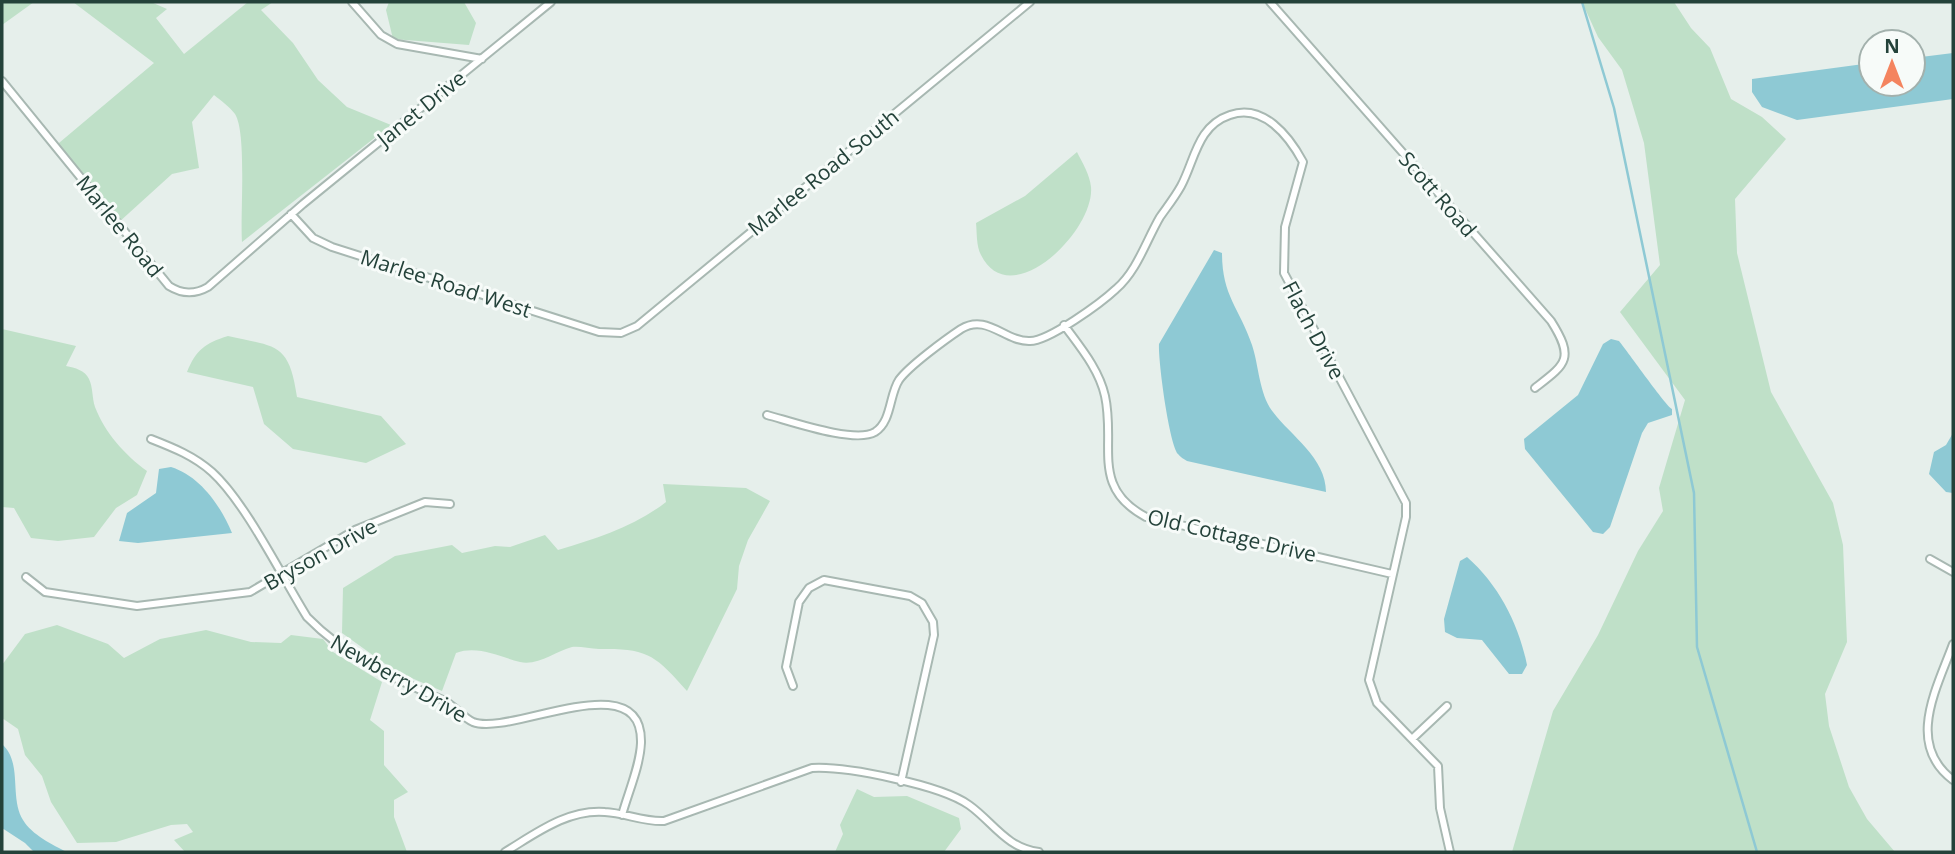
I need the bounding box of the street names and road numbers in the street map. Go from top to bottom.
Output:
street label: Janet Drive [369,64,471,154]
street label: Marlee Road South [742,102,904,242]
street label: Scott Road [1393,145,1483,243]
street label: Marlee Road [70,169,170,283]
street label: Marlee Road West [357,242,535,324]
street label: Flach Drive [1276,276,1352,384]
street label: Old Cottage Drive [1145,502,1319,568]
street label: Bryson Drive [259,511,381,597]
street label: Newberry Drive [326,628,472,728]

